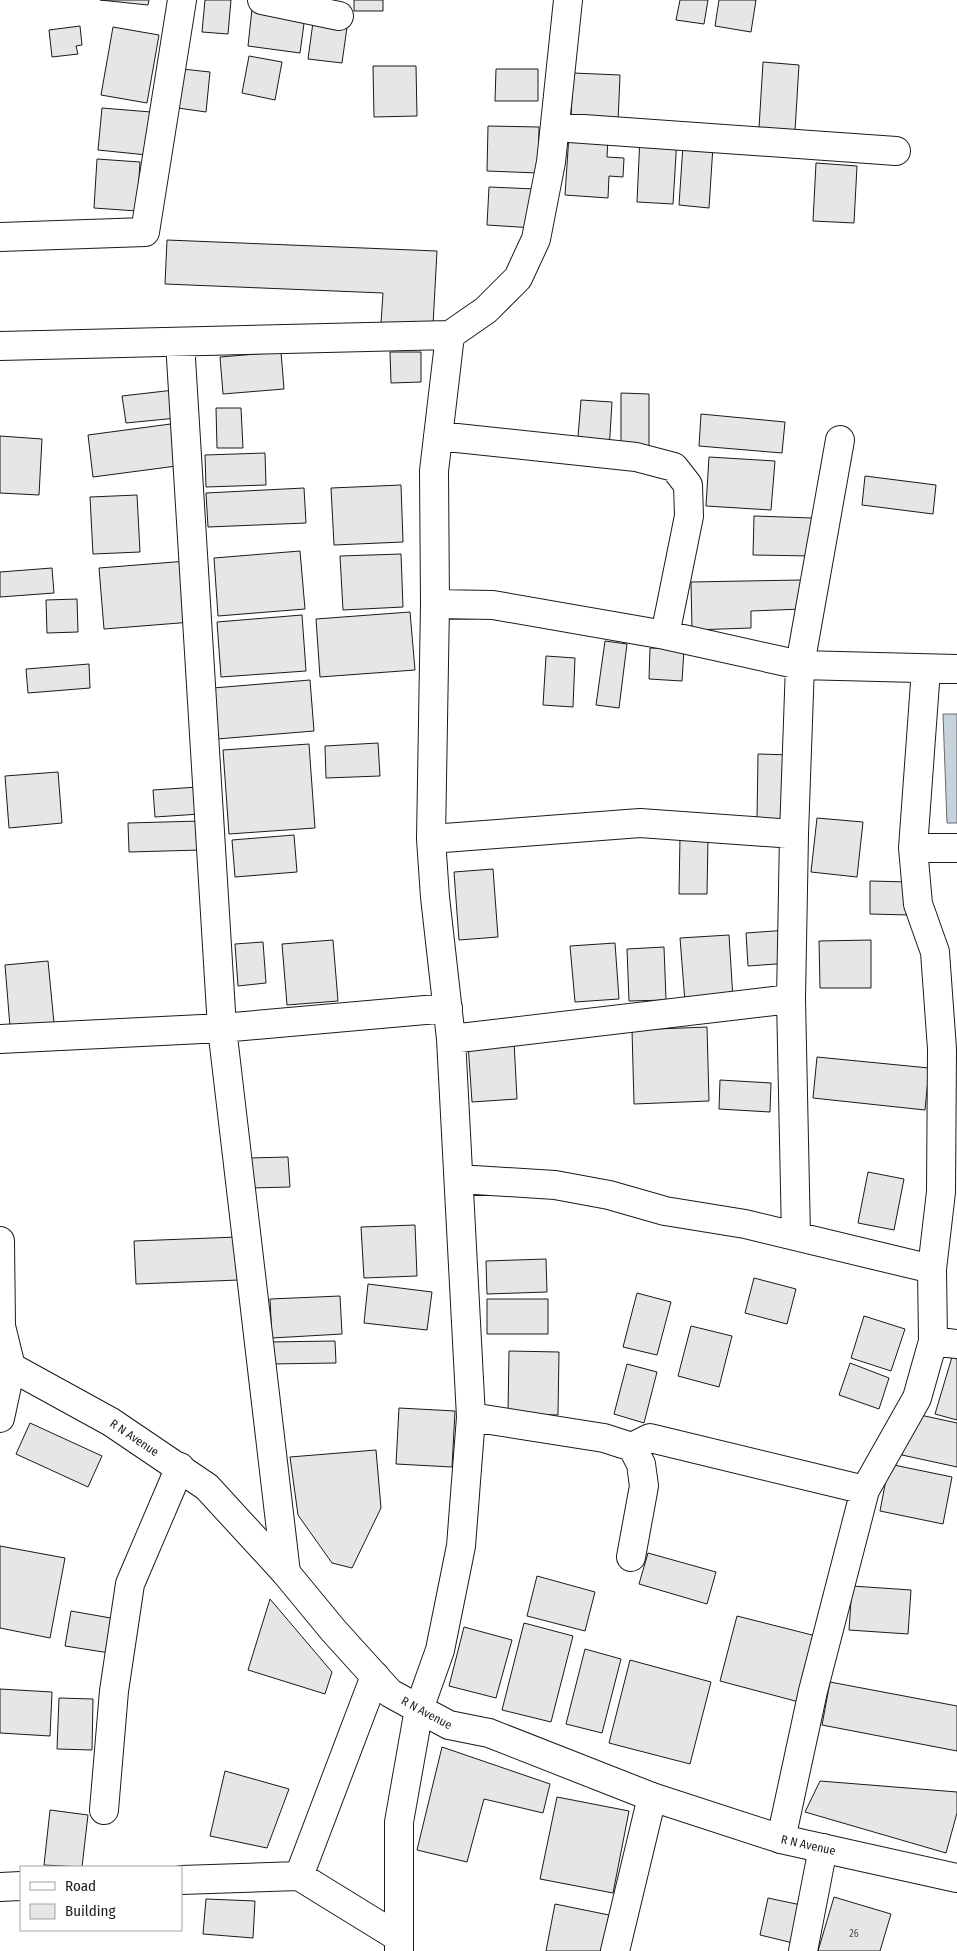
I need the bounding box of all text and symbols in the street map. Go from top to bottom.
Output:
street label: R N Avenue [107,1416,161,1459]
street label: R N Avenue [399,1694,454,1732]
street label: R N Avenue [780,1832,837,1858]
legend [20,1866,182,1931]
text: Road [65,1877,96,1895]
text: Building [65,1902,116,1920]
house number: 26 [849,1928,859,1940]

